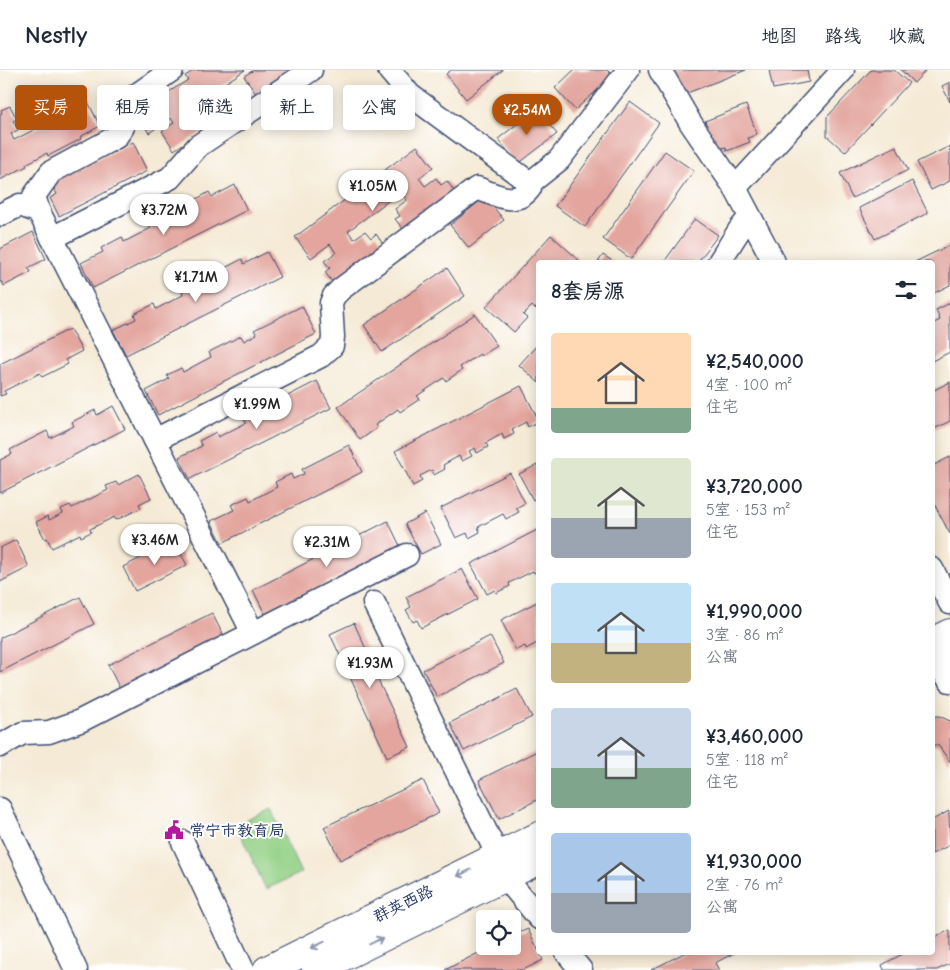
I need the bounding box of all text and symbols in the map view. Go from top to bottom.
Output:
text: Nestly [25,21,87,49]
text: 地图 [761,26,797,47]
text: 路线 [825,26,861,47]
text: 收藏 [889,26,925,47]
chip: 买房 [15,85,87,130]
chip: 租房 [97,85,169,130]
chip: 筛选 [179,85,251,130]
chip: 新上 [261,85,333,130]
chip: 公寓 [343,85,415,130]
pin: ¥2.54M [486,93,568,136]
text: ¥2.54M [503,101,551,119]
pin: ¥1.05M [332,170,414,212]
text: ¥1.05M [349,177,397,195]
pin: ¥3.72M [123,194,205,236]
text: ¥3.72M [141,201,187,219]
pin: ¥1.71M [155,260,237,303]
text: ¥1.71M [174,268,218,286]
icon: filters [892,276,920,304]
text: 8套房源 [551,279,625,303]
text: ¥2,540,000 [706,349,804,373]
icon: home [591,353,651,413]
text: 4室 · 100 m² [706,376,792,394]
pin: ¥1.99M [216,388,298,430]
text: ¥1.99M [234,395,280,413]
text: 住宅 [706,398,738,416]
text: ¥3,720,000 [706,474,803,498]
icon: home [591,478,651,538]
text: 5室 · 153 m² [706,501,790,519]
text: 住宅 [706,523,738,541]
pin: ¥3.46M [114,524,196,566]
pin: ¥2.31M [286,526,368,568]
text: ¥3.46M [131,531,179,549]
text: ¥2.31M [304,533,350,551]
text: ¥1,990,000 [706,599,803,623]
icon: home [591,603,651,663]
text: 3室 · 86 m² [706,626,783,644]
pin: ¥1.93M [329,646,411,689]
text: 公寓 [706,648,738,666]
text: ¥1.93M [347,654,393,672]
text: ¥3,460,000 [706,724,804,748]
icon: home [591,728,651,788]
text: 5室 · 118 m² [706,751,788,769]
text: 住宅 [706,773,738,791]
public building icon: 常宁市教育局 [163,819,185,841]
place label: 常宁市教育局 [189,822,285,840]
text: ¥1,930,000 [706,849,802,873]
icon: home [591,853,651,913]
one-way arrow [456,868,471,878]
text: 2室 · 76 m² [706,876,783,894]
street label: 群英西路 [371,882,436,926]
text: 公寓 [706,898,738,916]
map controls [476,910,521,955]
button: locate [476,910,521,955]
one-way arrow [368,936,383,945]
one-way arrow [311,941,326,950]

